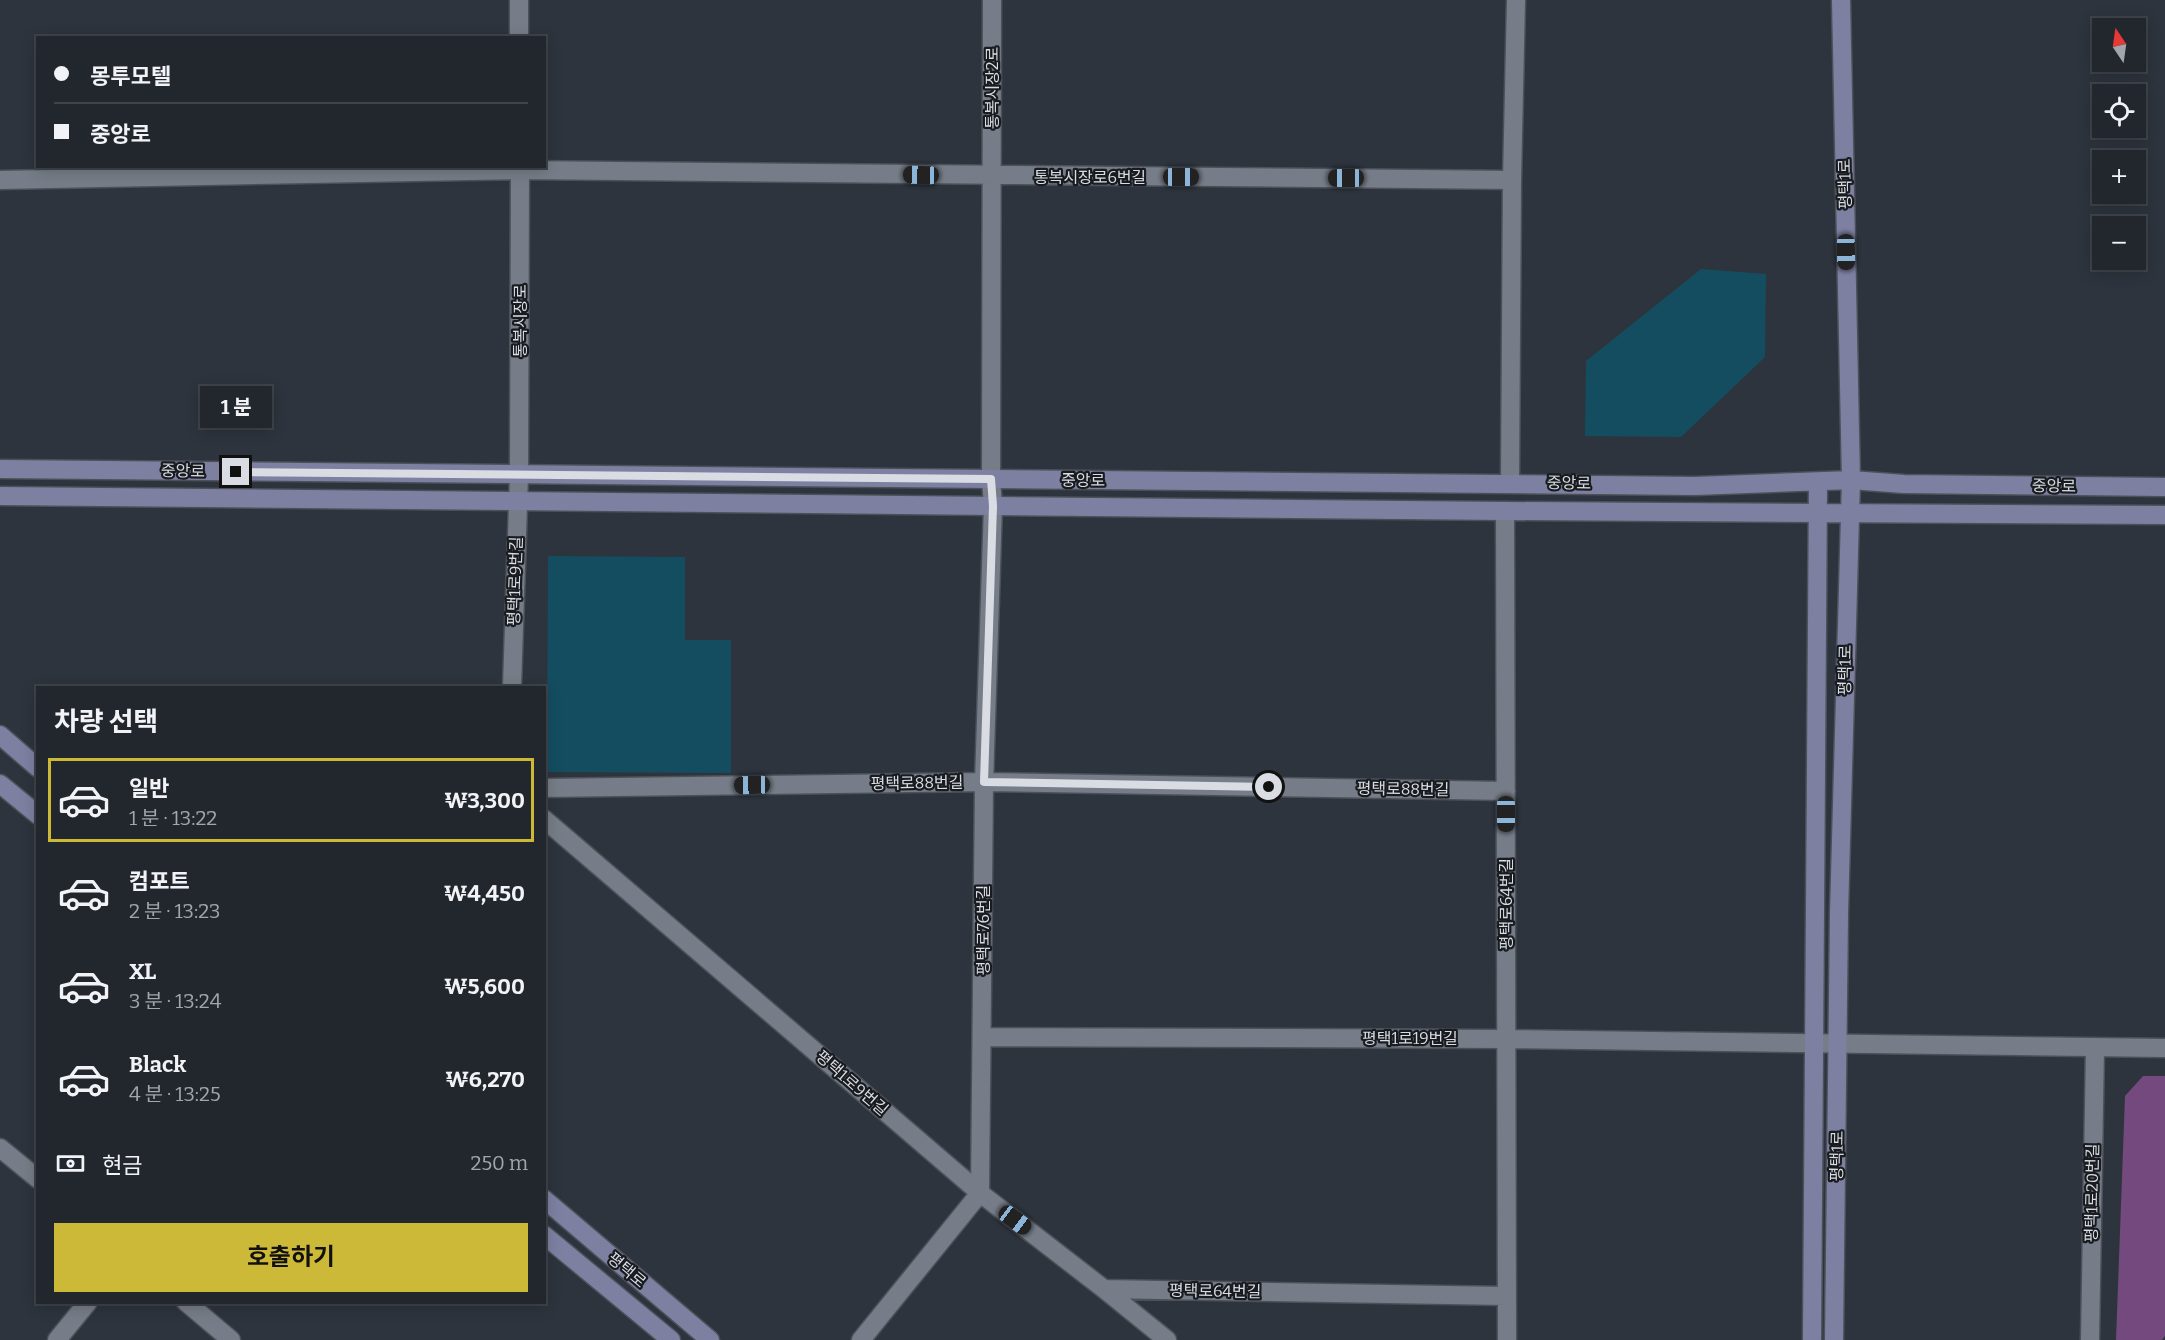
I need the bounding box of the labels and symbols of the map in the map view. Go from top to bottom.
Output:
north arrow [2092,18,2146,72]
street label: 통복시장2로 [983,47,1002,129]
street label: 평택1로 [1835,158,1855,209]
car [903,166,939,184]
street label: 통복시장로6번길 [1034,168,1146,187]
car [1163,168,1199,186]
car [1328,169,1364,187]
car [1837,234,1855,270]
street label: 통복시장로 [511,284,530,358]
callout: 1 분 [200,385,272,427]
route end [222,458,249,485]
street label: 중앙로 [161,461,206,481]
street label: 중앙로 [1061,471,1105,490]
street label: 중앙로 [1547,473,1592,493]
street label: 중앙로 [2032,476,2077,496]
street label: 평택1로9번길 [504,536,526,626]
street label: 평택1로 [1835,644,1855,695]
street label: 평택로88번길 [870,773,964,793]
route start [1255,773,1282,800]
car [734,776,770,794]
street label: 평택로88번길 [1356,779,1450,799]
car [1497,796,1515,832]
street label: 평택로64번길 [1497,858,1516,950]
street label: 평택로76번길 [974,885,993,975]
street label: 평택1로19번길 [1362,1029,1458,1048]
street label: 평택1로9번길 [812,1046,892,1120]
street label: 평택1로 [1827,1130,1847,1181]
street label: 평택1로20번길 [2082,1143,2102,1243]
car [995,1202,1035,1238]
street label: 평택로 [604,1249,650,1292]
street label: 평택로64번길 [1169,1281,1261,1301]

